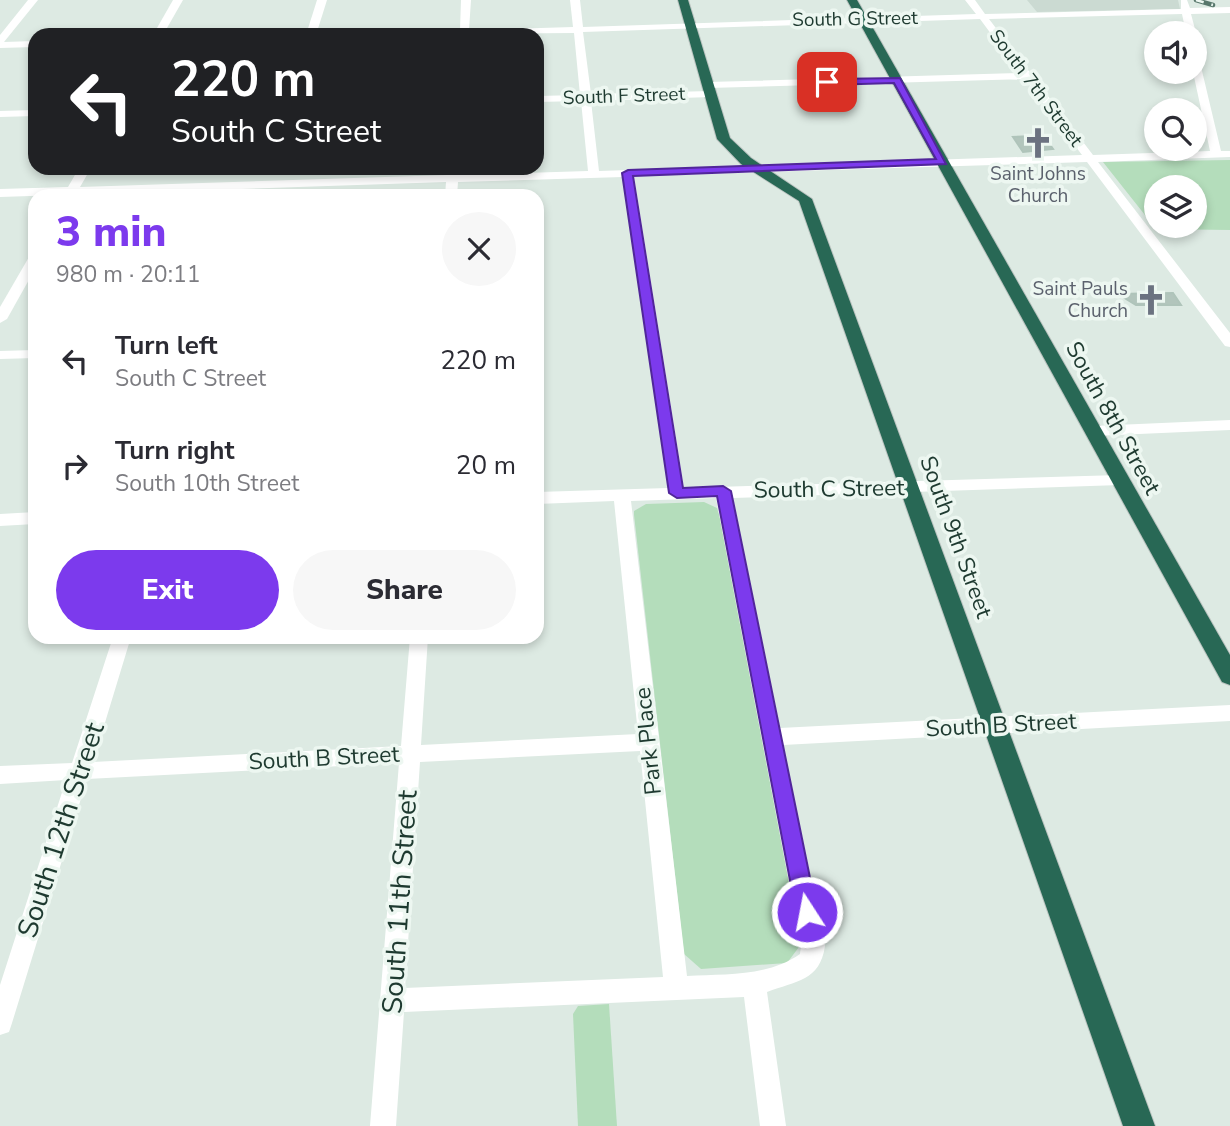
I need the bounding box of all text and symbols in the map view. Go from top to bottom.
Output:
street label: South G Street [792,5,918,33]
map controls [1144,21,1207,238]
button: sound [1144,21,1207,84]
street label: South 7th Street [983,24,1089,152]
text: 220 m [171,46,315,113]
pin [797,52,857,112]
icon: left [56,56,147,147]
icon: arrive [808,63,846,101]
street label: South F Street [562,81,686,111]
button: search [1144,98,1207,161]
text: South C Street [171,110,381,153]
church icon: Saint Johns Church [1021,126,1055,160]
place label: Saint Johns Church [990,161,1086,209]
button: layers [1144,175,1207,238]
text: 3 min [56,204,166,261]
button: close [442,212,516,286]
text: 980 m · 20:11 [56,259,201,290]
place label: Saint Pauls Church [1033,276,1128,324]
church icon: Saint Pauls Church [1134,283,1168,317]
text: Turn left [115,328,218,363]
street label: South 8th Street [1058,336,1168,501]
icon: left [56,342,94,380]
text: 220 m [440,343,516,378]
text: South C Street [115,363,266,394]
text: Turn right [115,433,234,468]
icon: right [56,447,94,485]
text: 20 m [456,448,516,483]
street label: South 9th Street [912,452,1000,623]
text: South 10th Street [115,468,299,499]
street label: South C Street [753,472,906,506]
button: Exit [56,550,279,630]
button: Share [293,550,516,630]
street label: Park Place [627,686,669,796]
street label: South B Street [925,706,1078,744]
street label: South 12th Street [8,717,114,943]
street label: South B Street [248,739,401,777]
street label: South 11th Street [373,789,427,1015]
position arrow [770,875,844,949]

